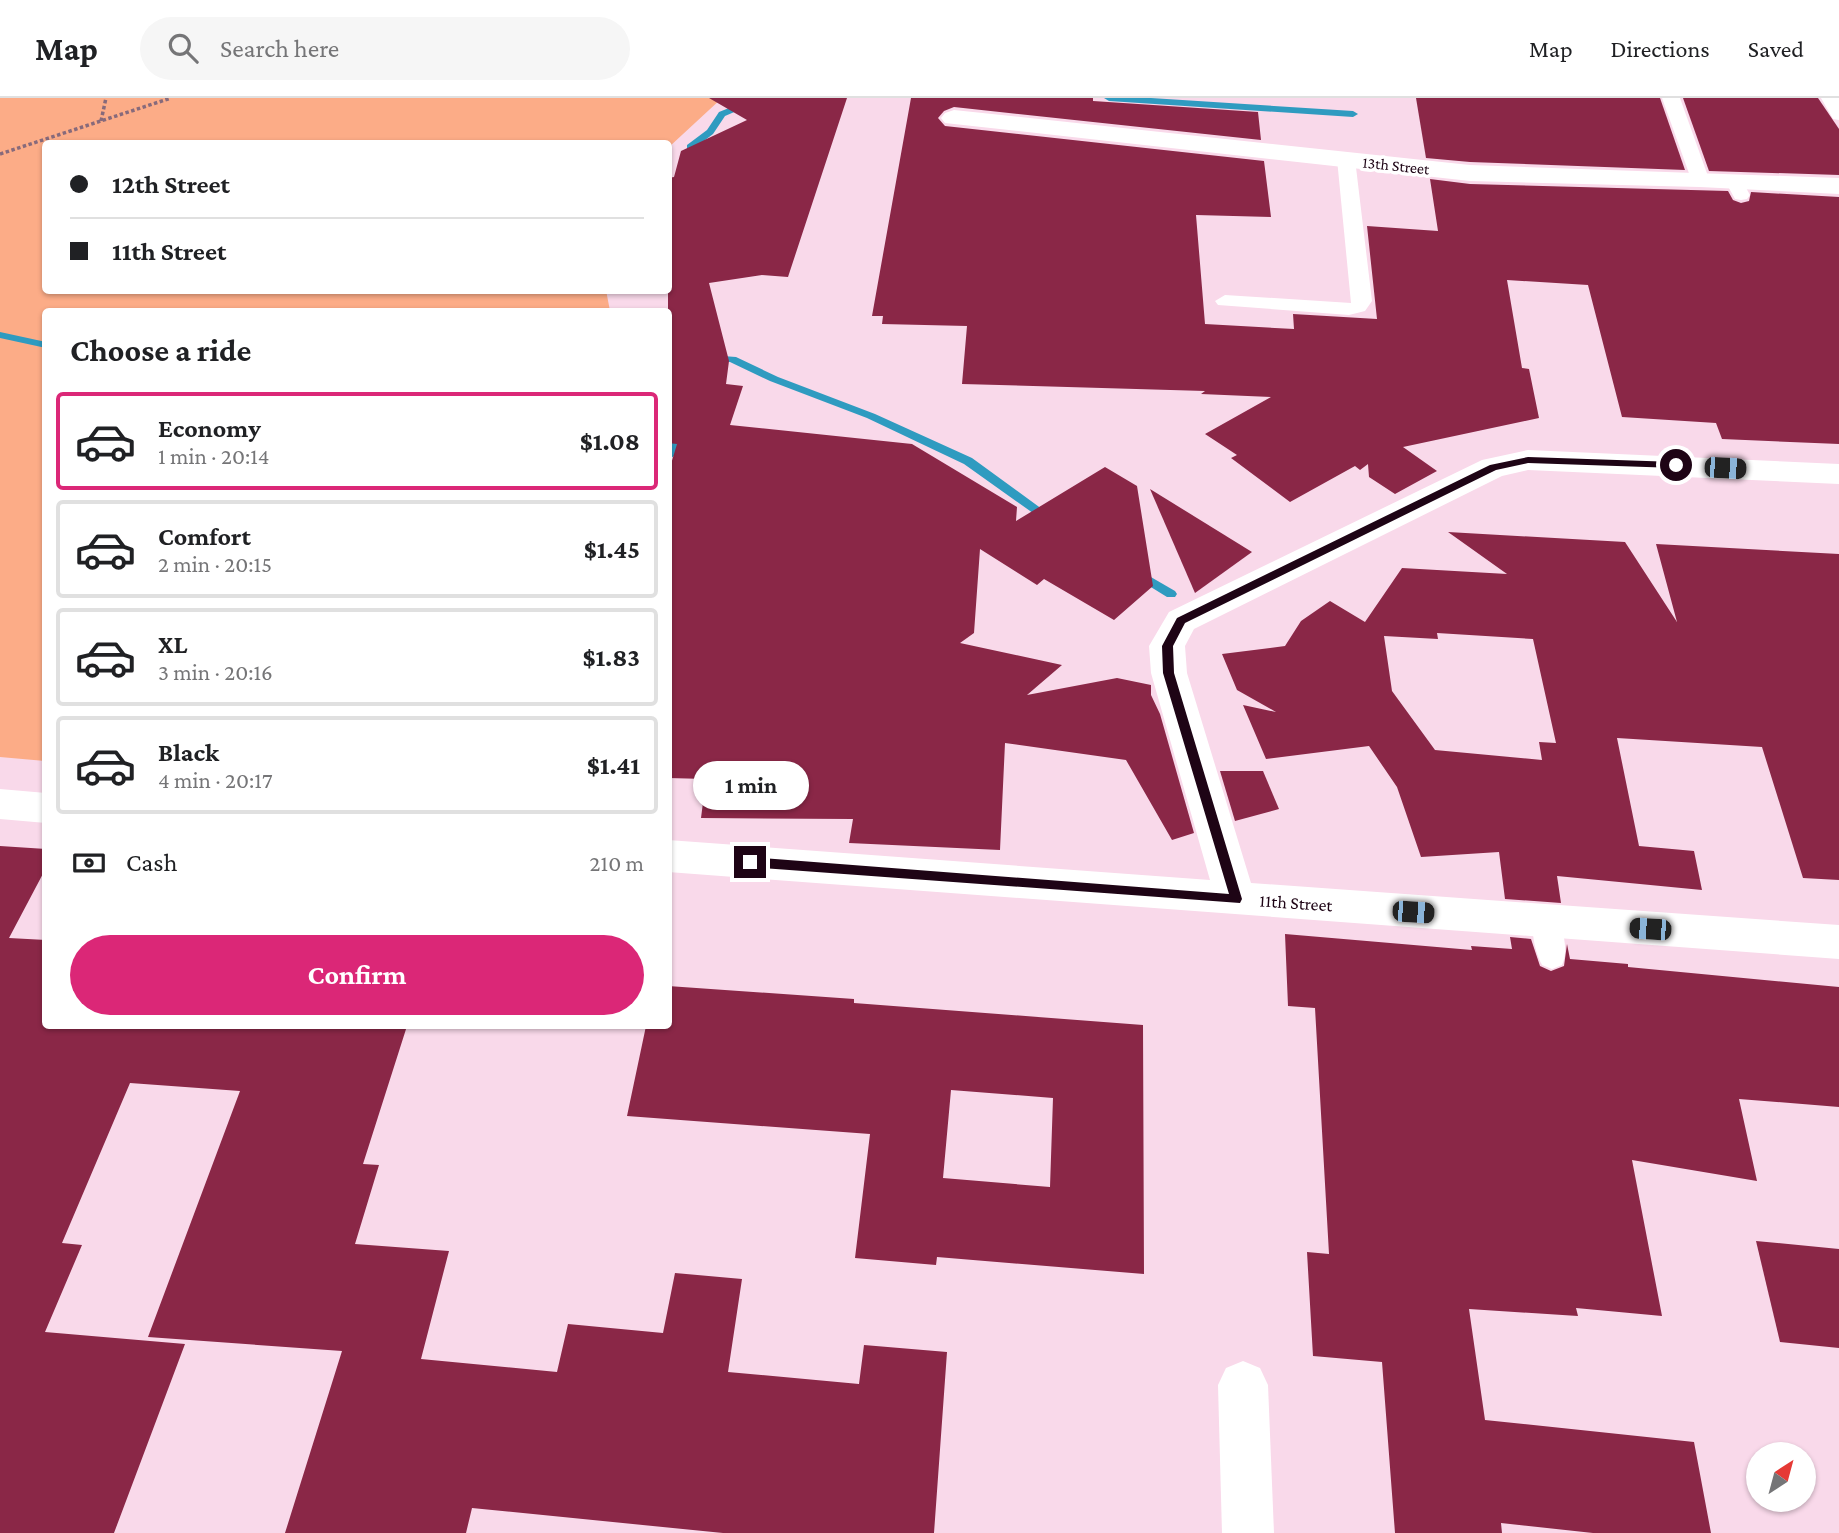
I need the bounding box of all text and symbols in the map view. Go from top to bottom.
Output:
search box [140,17,630,80]
icon: search [164,29,202,67]
text: Map [35,30,98,67]
text: Search here [220,34,339,63]
text: Map [1529,35,1573,62]
text: Directions [1611,35,1710,62]
text: Saved [1748,35,1804,62]
street label: 13th Street [1362,154,1431,178]
text: 12th Street [112,170,230,199]
text: 11th Street [112,237,226,266]
text: Choose a ride [70,332,251,368]
icon: car [74,410,137,473]
text: Economy [158,414,261,443]
text: $1.08 [580,427,640,456]
text: 1 min · 20:14 [158,443,270,469]
route start [1660,449,1692,481]
car [1704,456,1747,480]
icon: car [74,518,137,581]
text: Comfort [158,522,251,551]
text: $1.45 [584,535,640,564]
text: 2 min · 20:15 [158,551,272,577]
icon: car [74,626,137,689]
text: XL [158,630,187,659]
text: $1.83 [582,643,640,672]
text: 3 min · 20:16 [158,659,273,685]
icon: car [74,734,137,797]
text: Black [158,738,219,767]
text: $1.41 [587,751,640,780]
callout: 1 min [692,760,808,810]
text: 4 min · 20:17 [158,767,273,793]
text: 1 min [725,772,777,798]
icon: cash [70,844,108,882]
route end [734,846,766,878]
text: Cash [126,848,177,877]
text: 210 m [590,850,644,876]
street label: 11th Street [1259,890,1334,916]
car [1392,900,1435,924]
car [1629,917,1672,941]
button: Confirm [70,935,644,1015]
north arrow [1746,1442,1816,1512]
map controls [1746,1442,1816,1512]

